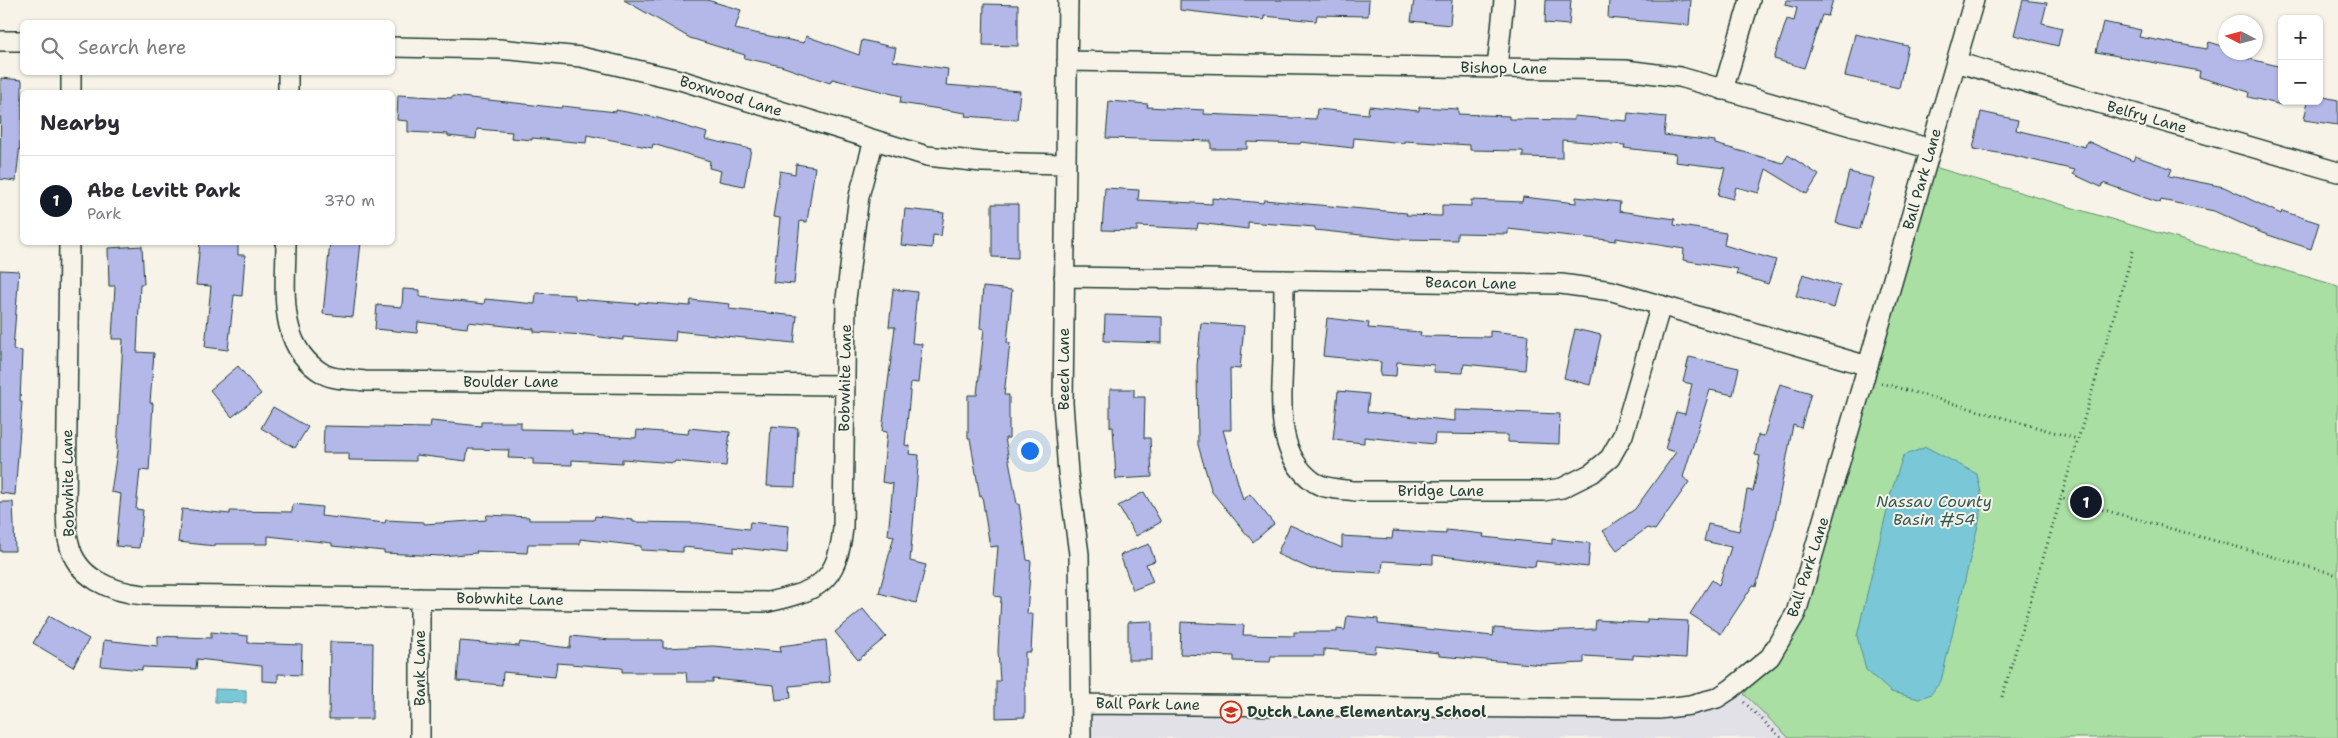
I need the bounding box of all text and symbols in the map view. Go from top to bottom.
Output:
north arrow [2218,15,2263,60]
map controls [2278,15,2323,105]
button: + [2278,15,2323,60]
search box [20,20,395,75]
icon: search [38,34,66,62]
text: Search here [78,35,187,60]
street label: Bishop Lane [1460,57,1548,79]
button: − [2278,60,2323,105]
street label: Boxwood Lane [677,71,785,121]
street label: Belfry Lane [2105,96,2189,138]
text: Nearby [40,109,120,137]
street label: Ball Park Lane [1898,126,1946,232]
text: Abe Levitt Park [87,178,241,203]
text: 1 [52,190,60,211]
text: 370 m [324,190,375,211]
text: Park [87,203,121,224]
street label: Beacon Lane [1425,272,1517,294]
street label: Bobwhite Lane [834,324,856,432]
street label: Beech Lane [1054,328,1074,410]
street label: Boulder Lane [463,372,559,392]
street label: Bobwhite Lane [57,429,79,537]
your location [1017,438,1043,464]
street label: Bridge Lane [1398,481,1484,501]
pin: 1 [2070,483,2102,521]
water label: Nassau County Basin #54 [1876,491,1992,530]
street label: Ball Park Lane [1782,514,1834,620]
street label: Bobwhite Lane [456,588,564,610]
street label: Bank Lane [410,630,430,706]
street label: Ball Park Lane [1096,693,1200,715]
school or university icon: Dutch Lane Elementary School [1219,700,1243,724]
place label: Dutch Lane Elementary School [1247,702,1486,722]

